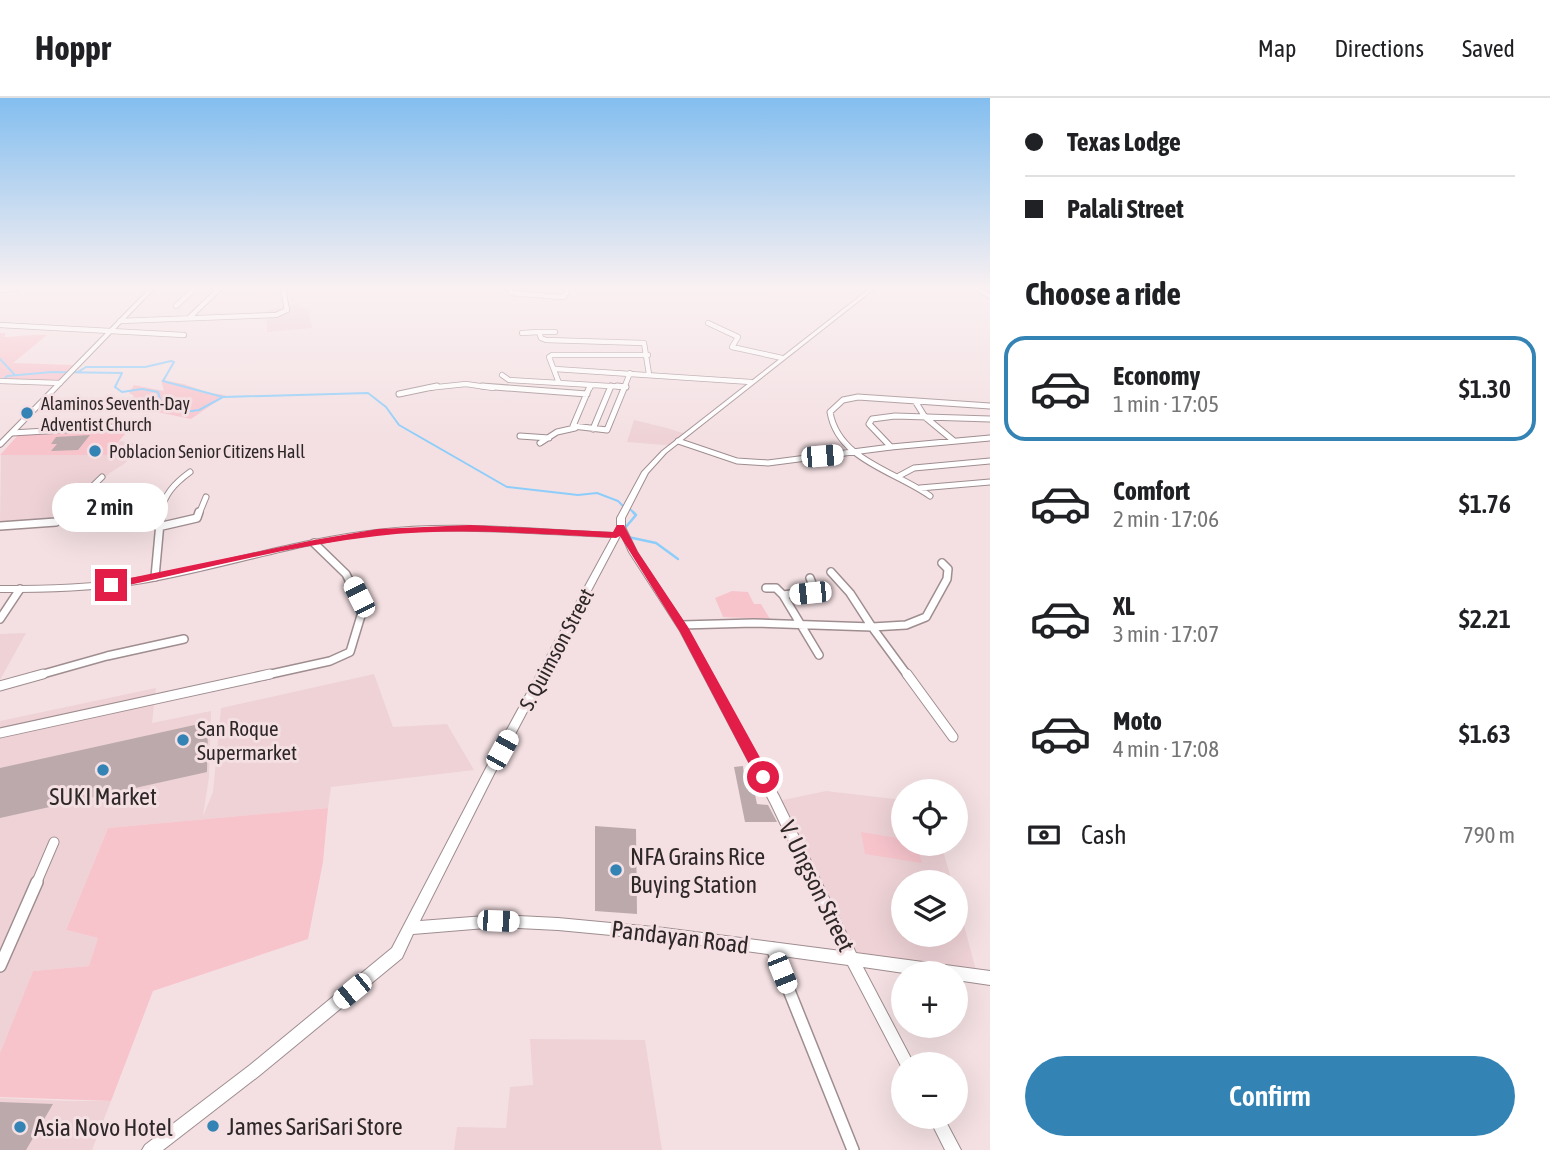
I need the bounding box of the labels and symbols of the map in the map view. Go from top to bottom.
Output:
place label: Alaminos Seventh-Day Adventist Church [41,393,190,435]
marker: Alaminos Seventh-Day Adventist Church [19,405,35,421]
place label: Poblacion Senior Citizens Hall [109,441,305,462]
marker: Poblacion Senior Citizens Hall [87,443,103,459]
car [801,444,844,468]
callout: 2 min [53,484,169,532]
route end [95,569,127,601]
car [341,574,378,620]
car [789,580,832,606]
street label: S. Quimson Street [514,584,598,714]
place label: San Roque Supermarket [197,716,297,764]
car [483,727,522,773]
marker: San Roque Supermarket [175,732,191,748]
route start [747,761,779,793]
marker: SUKI Market [95,762,111,778]
place label: SUKI Market [49,783,157,810]
street label: V. Ungson Street [774,816,860,956]
place label: NFA Grains Rice Buying Station [630,843,765,898]
marker: NFA Grains Rice Buying Station [608,862,624,878]
car [477,910,520,932]
street label: Pandayan Road [610,915,750,959]
car [765,950,800,996]
car [330,970,375,1012]
place label: James SariSari Store [227,1113,403,1140]
place label: Asia Novo Hotel [34,1114,173,1141]
marker: James SariSari Store [205,1118,221,1134]
marker: Asia Novo Hotel [12,1119,28,1135]

